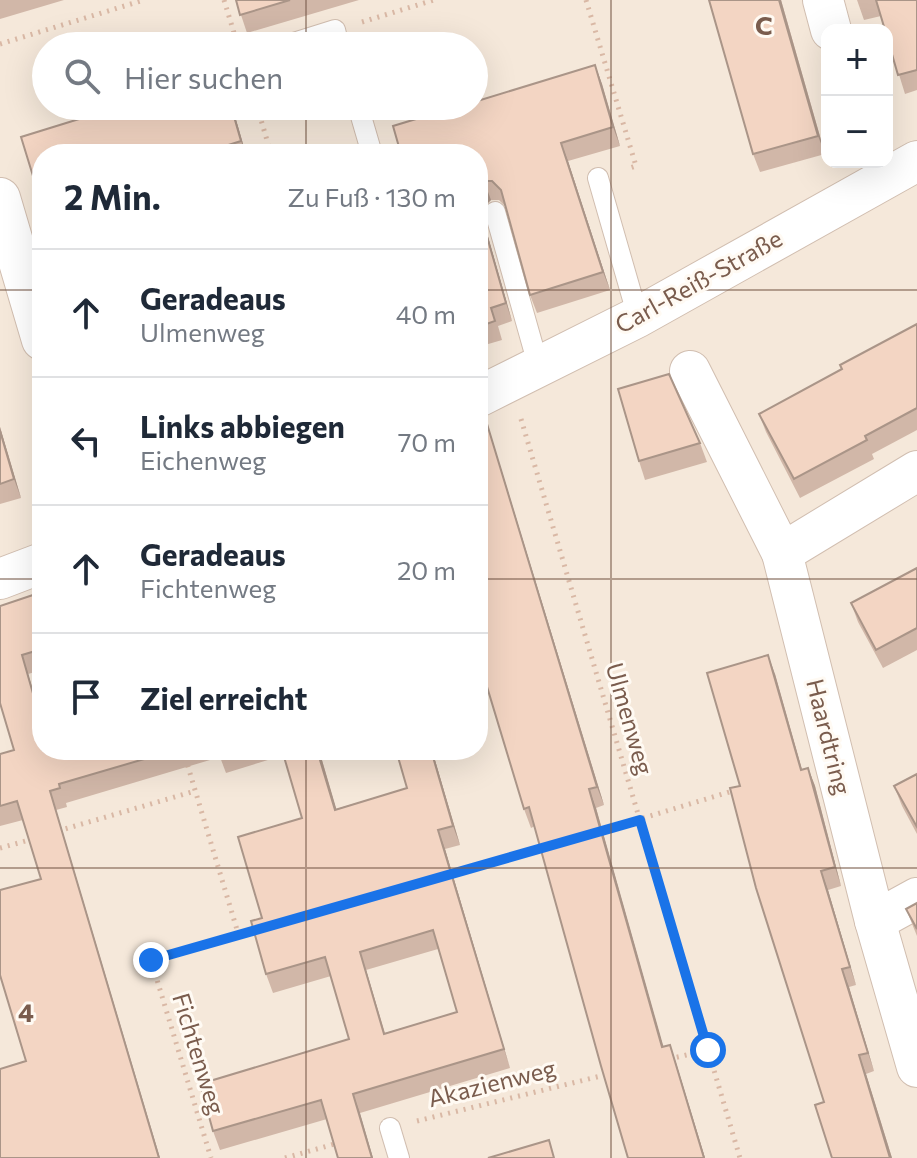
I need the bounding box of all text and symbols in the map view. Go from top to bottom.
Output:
text: C [755,9,773,40]
map controls [821,24,893,168]
button: + [821,24,893,96]
search box [32,32,488,120]
icon: search [60,54,104,98]
text: Hier suchen [124,58,283,95]
button: − [821,96,893,168]
text: 2 Min. [64,175,161,217]
text: Zu Fuß · 130 m [288,181,456,212]
street label: Carl-Reiß-Straße [610,223,787,339]
text: Geradeaus [140,279,286,316]
icon: ahead [64,291,108,335]
text: 40 m [396,298,456,329]
text: Ulmenweg [140,316,265,347]
text: Links abbiegen [140,407,345,444]
icon: left [64,419,108,463]
text: 70 m [398,426,456,457]
text: Eichenweg [140,444,266,475]
text: Geradeaus [140,535,286,572]
icon: ahead [64,547,108,591]
text: 20 m [397,554,456,585]
text: Fichtenweg [140,572,276,603]
street label: Ulmenweg [601,659,660,778]
icon: arrive [64,675,108,719]
street label: Haardtring [801,676,858,798]
text: Ziel erreicht [140,679,308,716]
route end [133,942,169,978]
street label: Fichtenweg [167,989,232,1118]
text: 4 [18,996,34,1027]
route start [690,1032,726,1068]
street label: Akazienweg [425,1053,559,1112]

